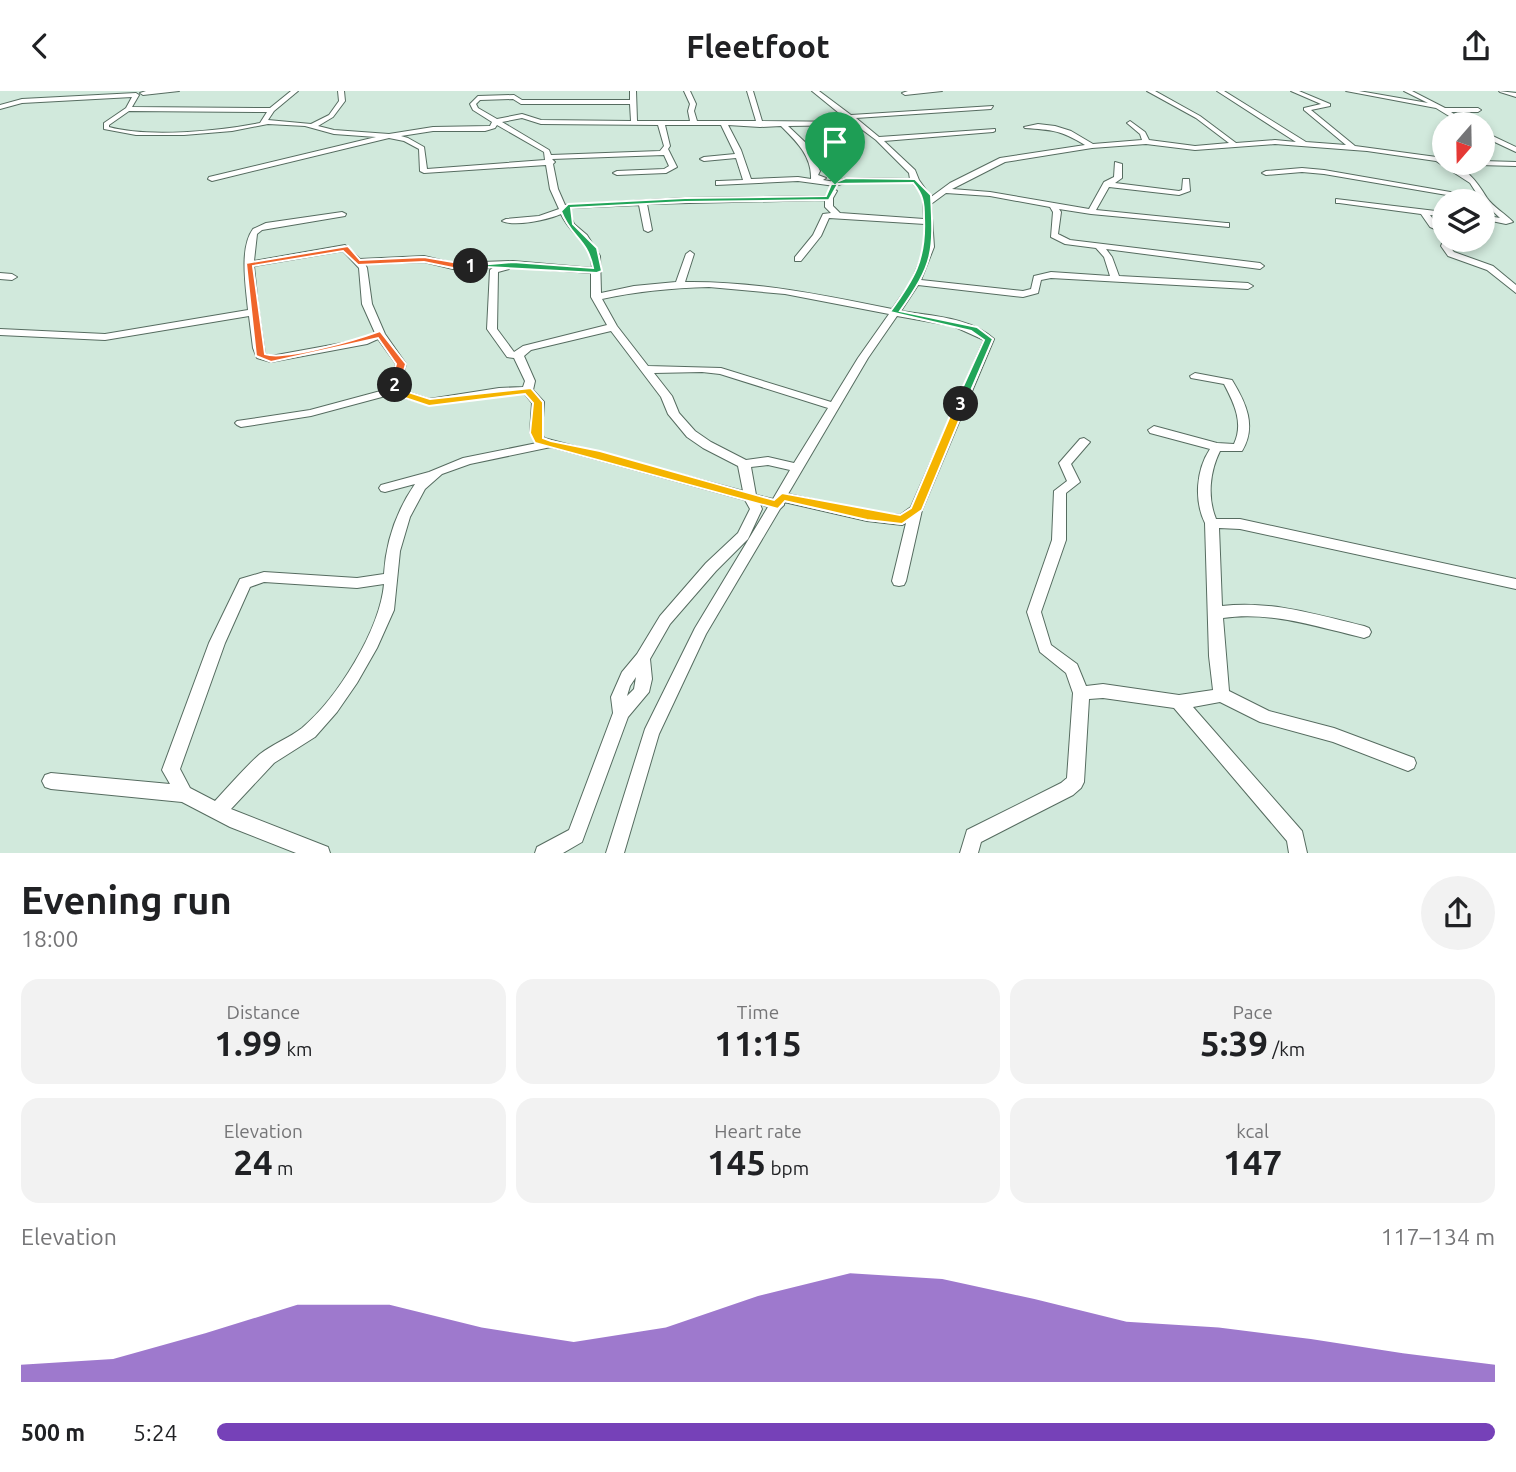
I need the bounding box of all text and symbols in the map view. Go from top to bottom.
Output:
icon: back [21,27,59,65]
icon: share [1457,27,1495,65]
text: Fleetfoot [686,28,830,64]
pin [805,112,865,184]
north arrow [1432,112,1494,175]
map controls [1432,112,1495,252]
icon: arrive [816,123,854,161]
button: layers [1432,189,1495,252]
pin: 1 [454,249,489,283]
text: 1 [465,254,476,276]
pin: 2 [378,367,412,403]
text: 2 [389,373,400,395]
pin: 3 [944,387,978,421]
text: 3 [955,392,966,414]
button: share [1421,876,1495,950]
text: Evening run [21,879,232,921]
text: 18:00 [21,926,79,951]
text: Distance [227,1001,300,1023]
text: Time [737,1001,779,1023]
text: Pace [1233,1001,1273,1023]
text: 1.99 [214,1023,282,1063]
text: 11:15 [714,1023,802,1063]
text: 5:39 [1200,1023,1268,1063]
text: km [282,1038,312,1060]
text: /km [1268,1038,1305,1060]
text: Elevation [224,1120,303,1142]
text: Heart rate [714,1120,802,1142]
text: kcal [1236,1120,1269,1142]
text: 24 [233,1142,273,1182]
text: 145 [707,1142,766,1182]
text: 147 [1223,1142,1282,1182]
text: m [273,1157,293,1179]
text: bpm [766,1157,809,1179]
text: Elevation [21,1224,117,1249]
text: 117–134 m [1381,1224,1495,1249]
text: 500 m [21,1420,85,1445]
text: 5:24 [133,1420,178,1445]

